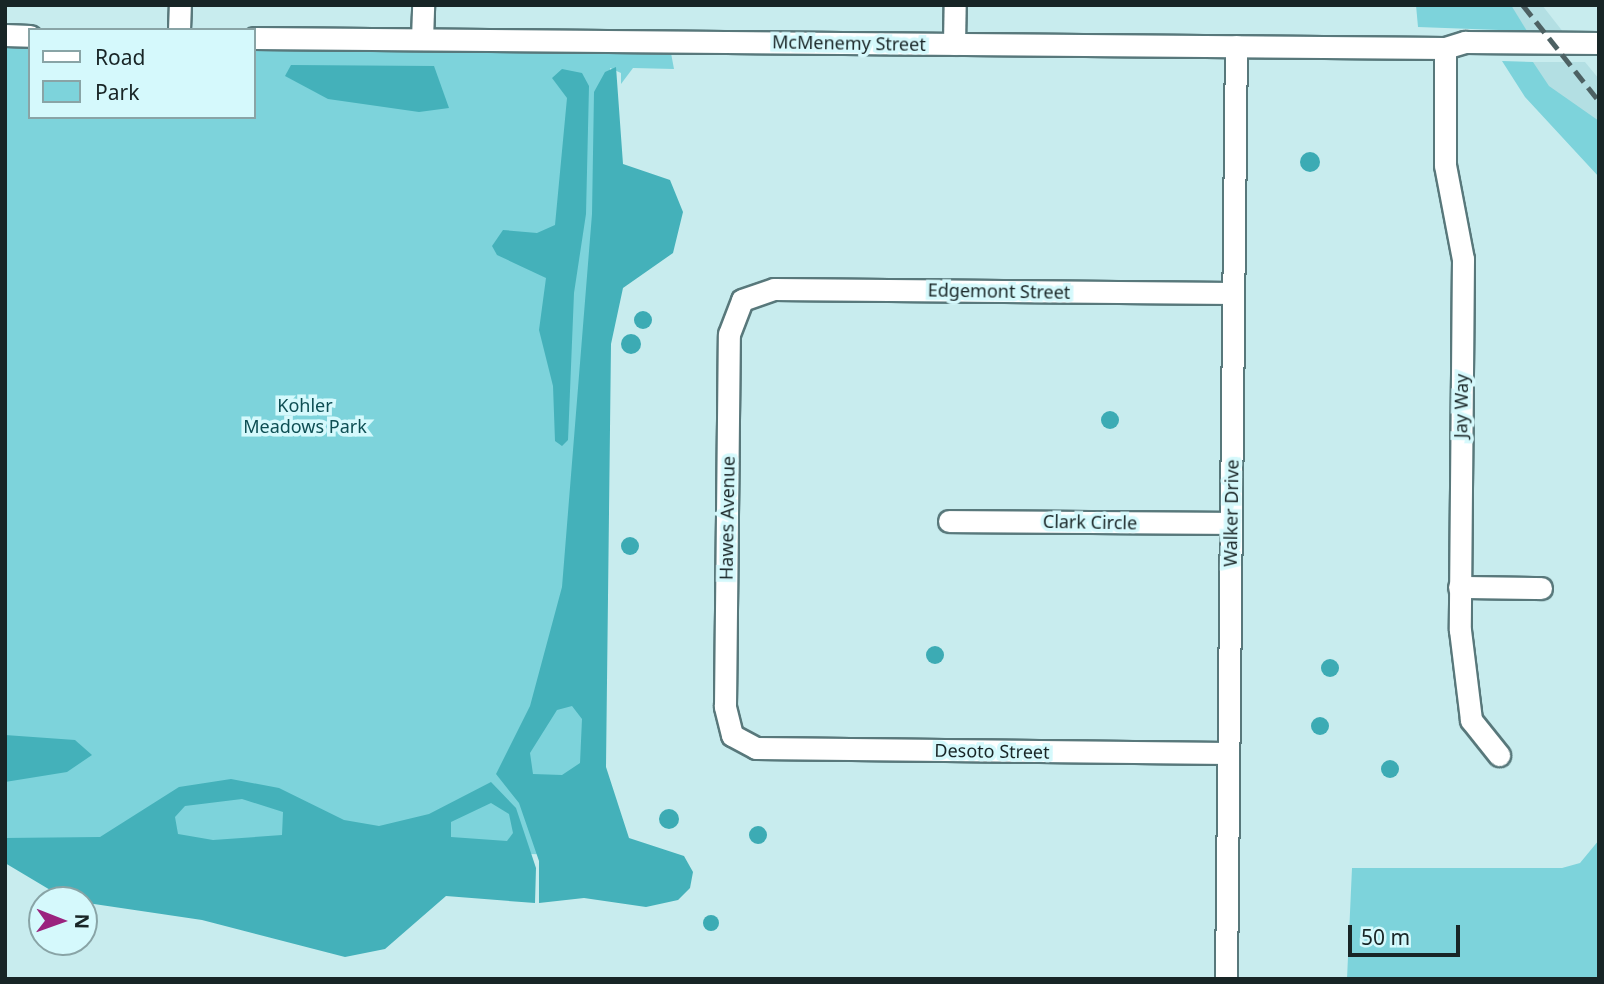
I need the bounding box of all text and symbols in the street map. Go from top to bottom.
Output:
legend [28,28,256,119]
street label: McMenemy Street [772,31,926,55]
text: Road [95,43,145,71]
text: Park [95,78,139,106]
street label: Edgemont Street [928,279,1070,303]
street label: Jay Way [1450,374,1472,438]
park label: Kohler Meadows Park [243,395,367,438]
street label: Hawes Avenue [715,456,739,580]
street label: Walker Drive [1219,459,1243,567]
street label: Clark Circle [1043,510,1137,534]
street label: Desoto Street [934,739,1050,763]
north arrow [28,886,98,956]
scale bar [1352,911,1464,955]
text: N [69,913,95,929]
text: 50 m [1361,923,1410,951]

